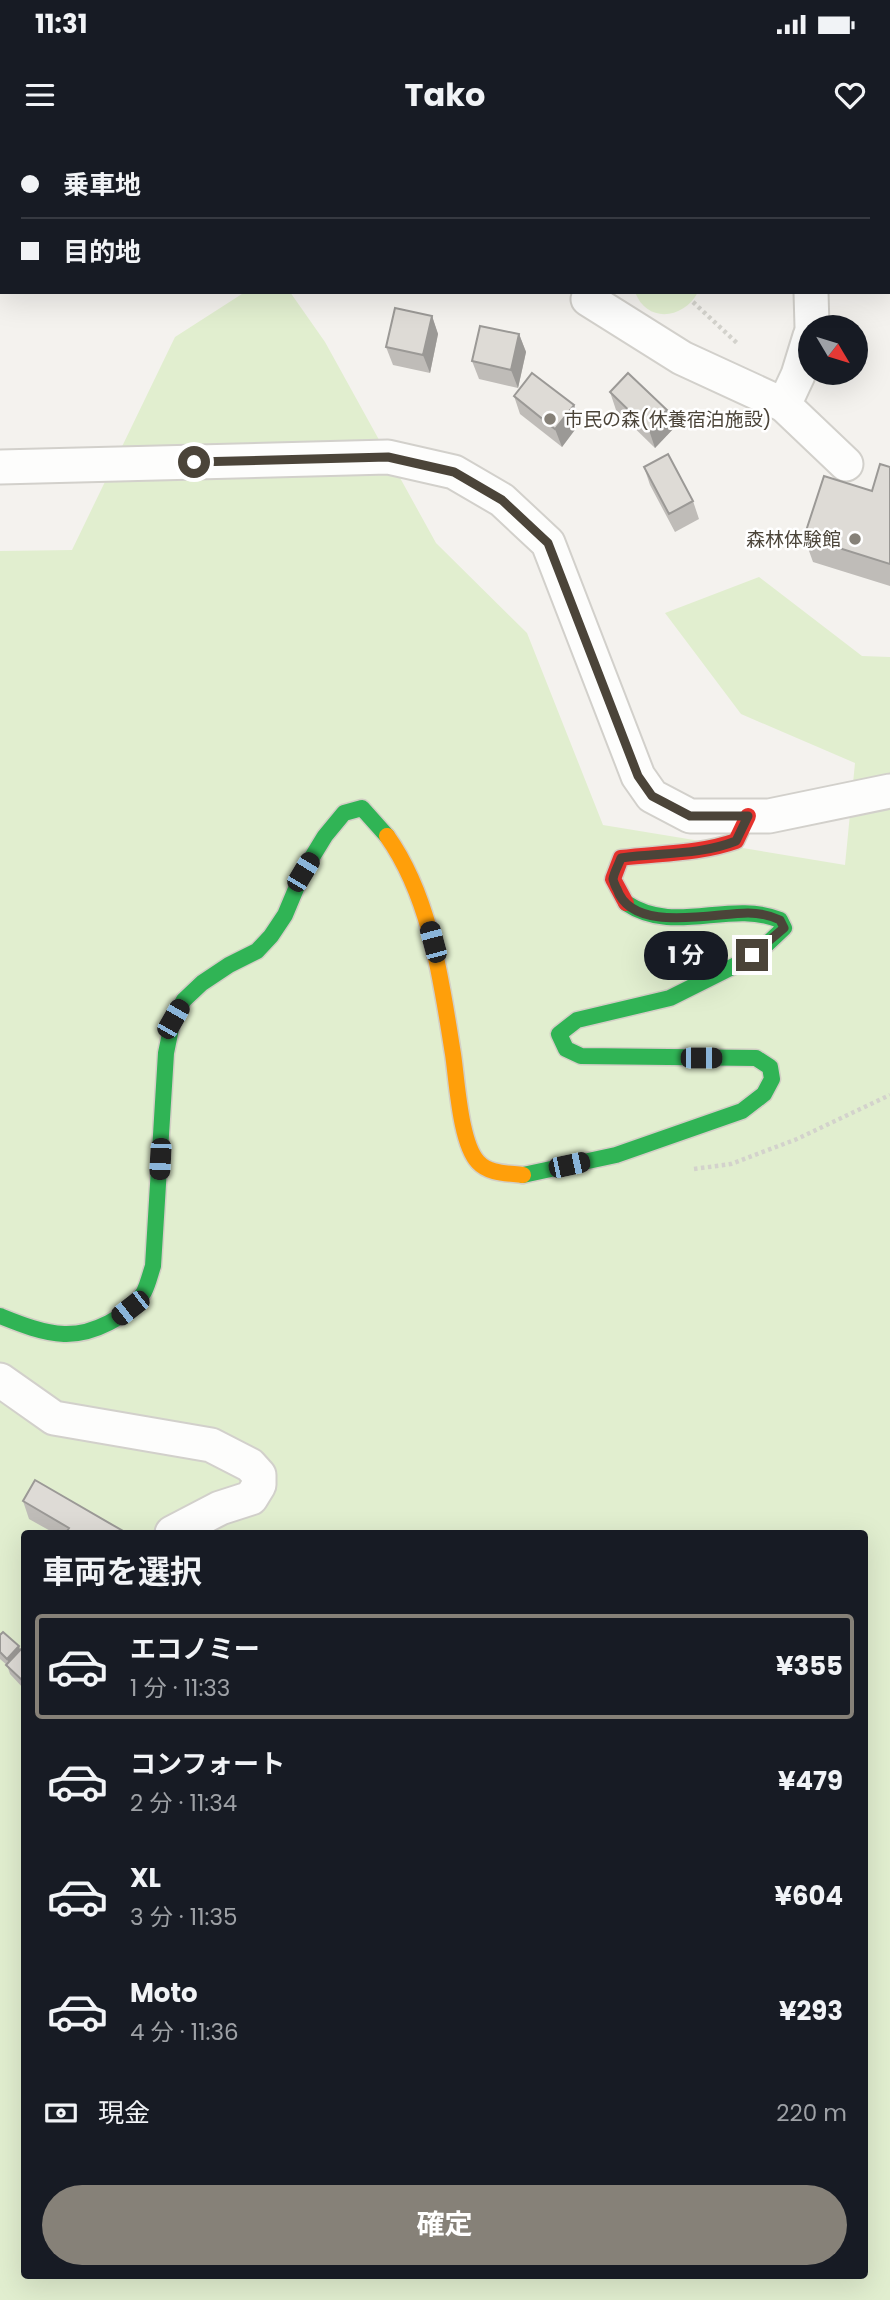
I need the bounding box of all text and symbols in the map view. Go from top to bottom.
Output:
text: 11:31 [35,6,87,42]
text: Tako [405,72,485,117]
icon: menu [21,76,59,114]
icon: heart [831,76,869,114]
text: 乗車地 [63,167,141,203]
text: 目的地 [63,234,141,270]
north arrow [798,315,868,385]
map controls [798,315,868,385]
place label: 市民の森(休養宿泊施設) [564,406,771,433]
marker: 市民の森(休養宿泊施設) [542,411,558,427]
route start [178,446,210,478]
place label: 森林体験館 [746,526,841,553]
marker: 森林体験館 [847,531,863,547]
car [284,849,323,895]
car [418,919,449,965]
callout: 1 分 [644,930,728,980]
text: 1 分 [668,939,704,971]
route end [736,939,768,971]
car [154,996,193,1042]
car [681,1048,723,1069]
car [149,1137,172,1181]
car [547,1150,592,1180]
car [107,1287,154,1329]
text: 車両を選択 [42,1549,202,1594]
text: エコノミー [130,1631,260,1667]
icon: car [46,1635,109,1698]
text: ¥355 [776,1648,843,1684]
text: 1 分 · 11:33 [130,1672,230,1704]
text: コンフォート [130,1746,285,1782]
icon: car [46,1750,109,1813]
text: ¥479 [778,1763,843,1799]
text: 2 分 · 11:34 [130,1787,237,1819]
text: XL [130,1860,161,1896]
icon: car [46,1865,109,1928]
text: ¥604 [774,1878,843,1914]
text: 3 分 · 11:35 [130,1901,237,1933]
text: Moto [130,1975,198,2011]
icon: car [46,1980,109,2043]
text: ¥293 [779,1993,843,2029]
text: 4 分 · 11:36 [130,2016,239,2048]
icon: cash [42,2094,80,2132]
text: 現金 [98,2095,150,2131]
text: 220 m [776,2097,847,2129]
button: 確定 [42,2185,847,2265]

